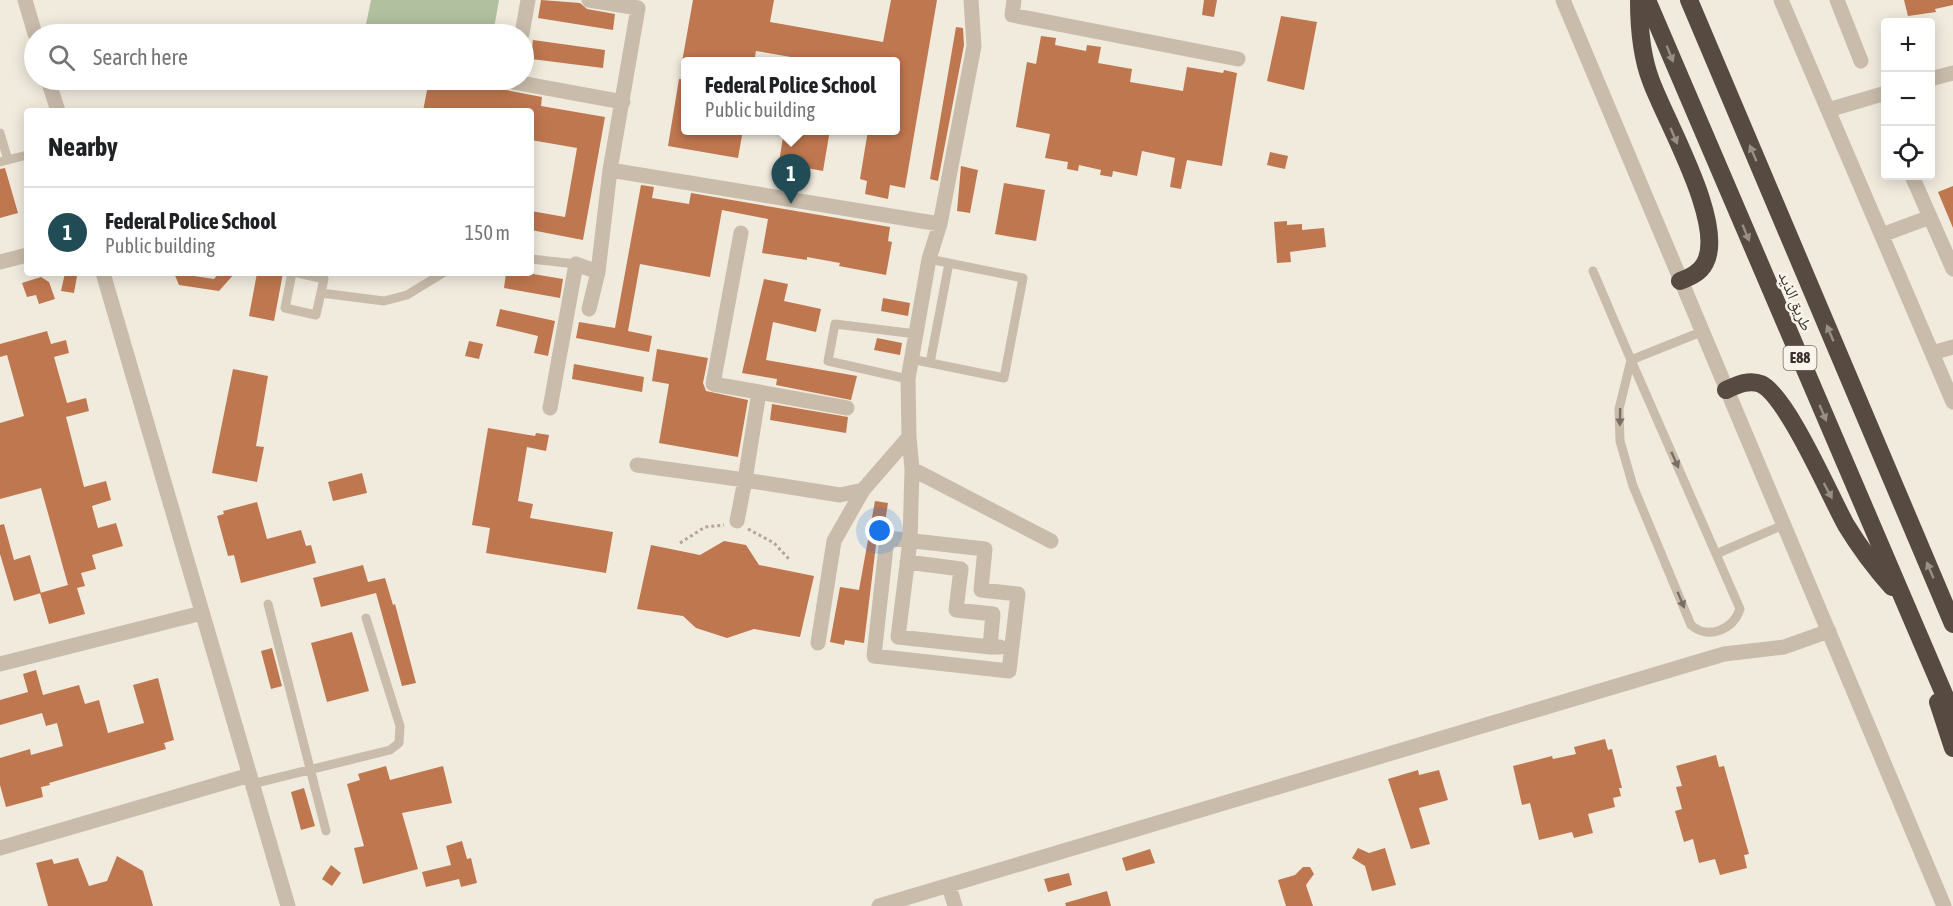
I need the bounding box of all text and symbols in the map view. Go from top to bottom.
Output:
map controls [1881,18,1935,180]
button: + [1881,18,1935,72]
search box [24,24,534,90]
icon: search [45,41,78,74]
text: Search here [93,44,188,70]
one-way arrow [1666,45,1675,63]
popup [681,57,900,135]
text: Federal Police School [705,72,876,98]
button: − [1881,72,1935,126]
text: Public building [705,98,815,121]
button: locate [1881,126,1935,180]
one-way arrow [1670,127,1679,145]
text: Nearby [48,132,118,162]
one-way arrow [1748,144,1758,162]
pin: 1 [772,154,810,204]
text: Federal Police School [105,208,276,234]
text: 1 [63,221,72,244]
text: 150 m [465,221,510,244]
one-way arrow [1741,225,1751,243]
text: Public building [105,234,215,257]
street label: طريق الذيد [1774,269,1817,334]
one-way arrow [1825,324,1834,341]
road number: E88 [1784,346,1816,370]
one-way arrow [1818,404,1828,422]
one-way arrow [1615,408,1624,427]
one-way arrow [1670,451,1680,469]
one-way arrow [1823,482,1833,499]
your location [865,516,894,545]
one-way arrow [1925,561,1935,579]
one-way arrow [1676,592,1686,610]

